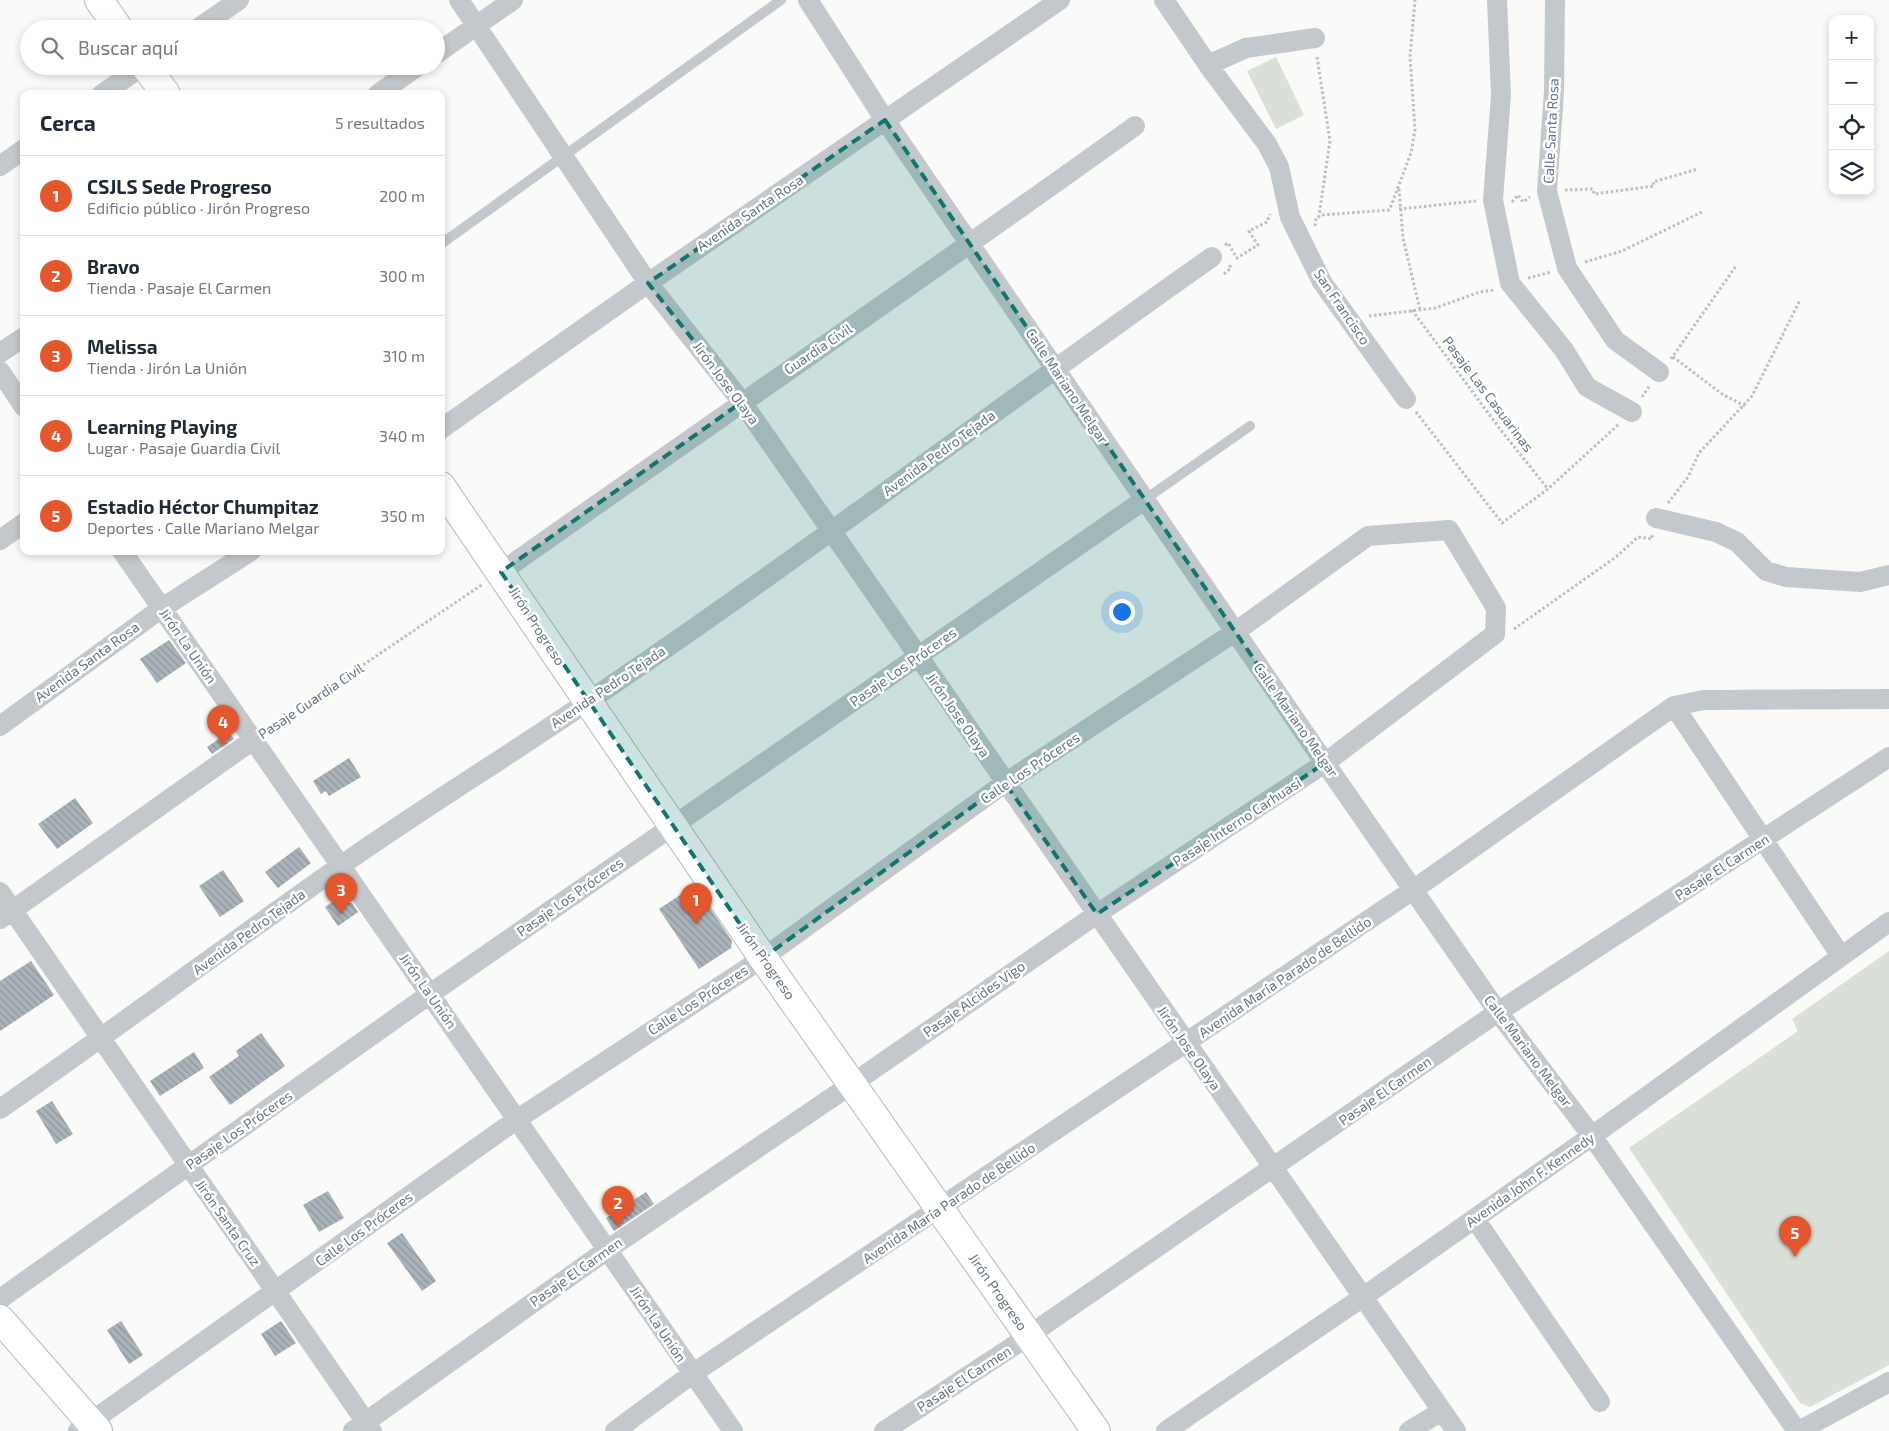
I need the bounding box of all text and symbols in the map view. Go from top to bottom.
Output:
map controls [1829,15,1874,195]
button: + [1829,15,1874,60]
search box [20,20,445,75]
icon: search [38,34,66,62]
text: Buscar aquí [78,36,178,59]
button: − [1829,60,1874,105]
street label: Calle Santa Rosa [1539,78,1562,184]
button: locate [1829,105,1874,150]
text: Cerca [40,110,96,135]
text: 5 resultados [335,113,425,132]
button: layers [1829,150,1874,195]
street label: Avenida Santa Rosa [693,171,806,255]
text: CSJLS Sede Progreso [87,175,272,198]
text: 1 [53,186,59,205]
text: 200 m [379,186,425,205]
text: Edificio público · Jirón Progreso [87,198,310,217]
text: Bravo [87,255,140,278]
text: 2 [51,266,61,285]
text: 300 m [379,266,425,285]
street label: San Francisco [1311,266,1374,348]
text: Tienda · Pasaje El Carmen [87,278,271,297]
street label: Guardia Civil [780,319,856,378]
street label: Calle Mariano Melgar [1022,325,1113,447]
street label: Pasaje Las Casuarinas [1439,333,1537,455]
text: Melissa [87,335,158,358]
street label: Jirón Jose Olaya [690,338,763,427]
text: 3 [51,346,61,365]
text: 310 m [383,346,425,365]
text: Tienda · Jirón La Unión [87,358,247,377]
street label: Avenida Pedro Tejada [879,406,998,499]
text: Learning Playing [87,415,237,438]
text: 4 [51,426,61,445]
text: 340 m [379,426,425,445]
text: Lugar · Pasaje Guardia Civil [87,438,280,457]
text: Estadio Héctor Chumpitaz [87,495,319,518]
text: 5 [52,506,60,525]
text: 350 m [380,506,425,525]
text: Deportes · Calle Mariano Melgar [87,518,320,537]
street label: Jirón Progreso [506,583,569,668]
your location [1109,599,1135,625]
street label: Jirón La Unión [156,605,221,687]
street label: Avenida Santa Rosa [31,618,142,705]
street label: Pasaje Los Próceres [846,623,959,710]
street label: Avenida Pedro Tejada [547,642,668,731]
street label: Pasaje Guardia Civil [255,659,367,742]
street label: Calle Mariano Melgar [1251,659,1342,780]
street label: Jirón Jose Olaya [923,669,994,760]
pin: 4 [207,705,239,746]
street label: Calle Los Próceres [977,728,1083,807]
street label: Pasaje Interno Carhuasi [1169,774,1304,870]
street label: Pasaje El Carmen [1671,830,1772,903]
street label: Pasaje Los Próceres [513,853,626,940]
pin: 3 [325,873,357,914]
pin: 1 [680,883,712,924]
street label: Avenida Pedro Tejada [189,885,308,978]
street label: Avenida María Parado de Bellido [1195,912,1374,1041]
street label: Jirón Progreso [734,919,799,1003]
street label: Jirón La Unión [396,950,461,1032]
street label: Pasaje Alcides Vigo [919,957,1028,1040]
street label: Calle Los Próceres [644,961,751,1038]
street label: Calle Mariano Melgar [1481,991,1576,1110]
street label: Jirón Jose Olaya [1154,1002,1225,1093]
street label: Pasaje El Carmen [1335,1052,1434,1129]
street label: Pasaje Los Próceres [182,1086,295,1173]
street label: Avenida John F. Kennedy [1462,1128,1598,1230]
street label: Avenida María Parado de Bellido [859,1138,1038,1267]
street label: Jirón Santa Cruz [192,1176,264,1269]
pin: 2 [602,1186,634,1227]
street label: Calle Los Próceres [312,1188,416,1270]
pin: 5 [1779,1216,1811,1257]
street label: Pasaje El Carmen [526,1233,625,1310]
street label: Jirón Progreso [966,1250,1031,1334]
street label: Jirón La Unión [627,1283,690,1365]
street label: Pasaje El Carmen [913,1342,1014,1415]

